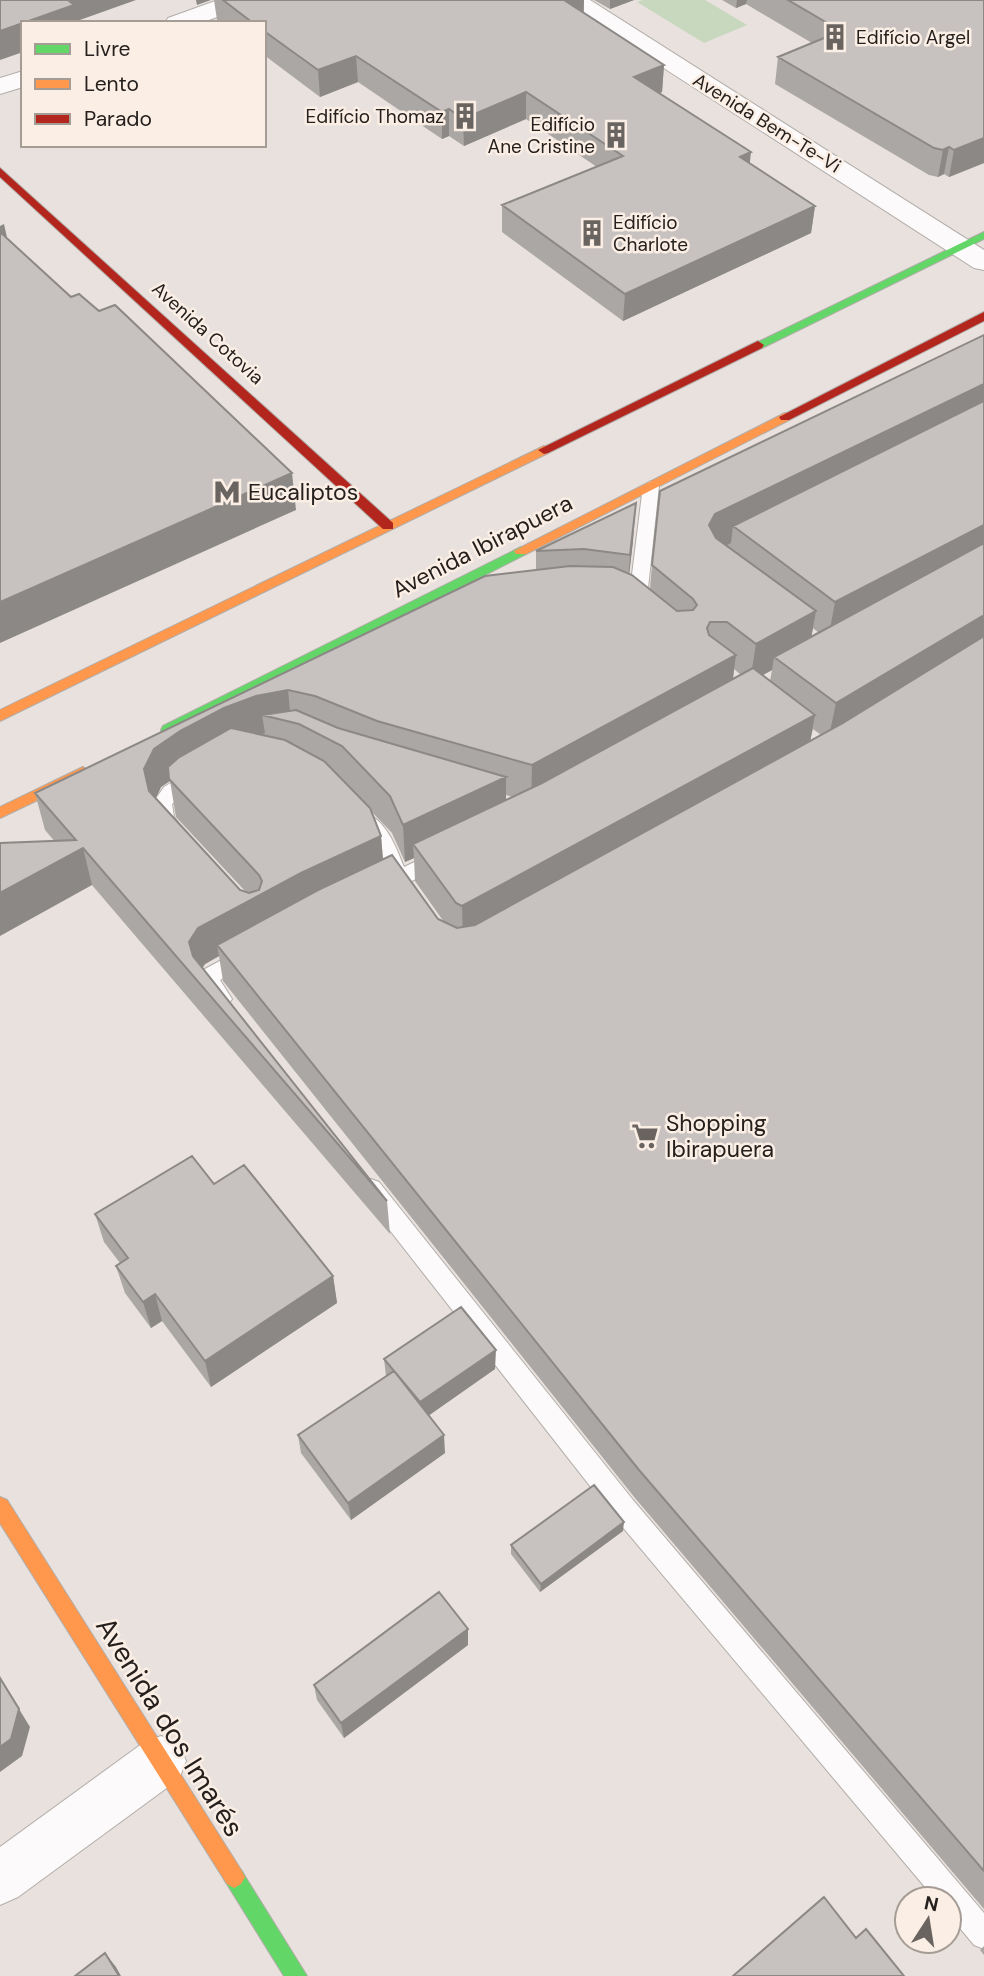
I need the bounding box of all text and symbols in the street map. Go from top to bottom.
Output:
legend [21,21,266,147]
building icon: Edifício Argel [820,22,850,52]
place label: Edifício Argel [856,25,970,50]
text: Livre [84,35,131,63]
street label: Avenida Bem-Te-Vi [688,67,846,179]
text: Lento [84,70,139,98]
building icon: Edifício Thomaz [450,101,480,131]
place label: Edifício Thomaz [306,104,444,129]
text: Parado [84,105,152,133]
place label: Edifício Ane Cristine [488,112,595,159]
building icon: Edifício Ane Cristine [601,120,631,150]
place label: Edifício Charlote [613,210,688,257]
building icon: Edifício Charlote [577,218,607,248]
street label: Avenida Cotovia [147,276,269,390]
metro station icon: Eucaliptos [212,477,242,507]
place label: Eucaliptos [248,477,358,507]
street label: Avenida Ibirapuera [387,488,577,604]
place label: Shopping Ibirapuera [666,1108,774,1164]
supermarket icon: Shopping Ibirapuera [630,1121,660,1151]
street label: Avenida dos Imarés [87,1610,253,1844]
north arrow [893,1885,963,1955]
text: N [922,1890,941,1918]

